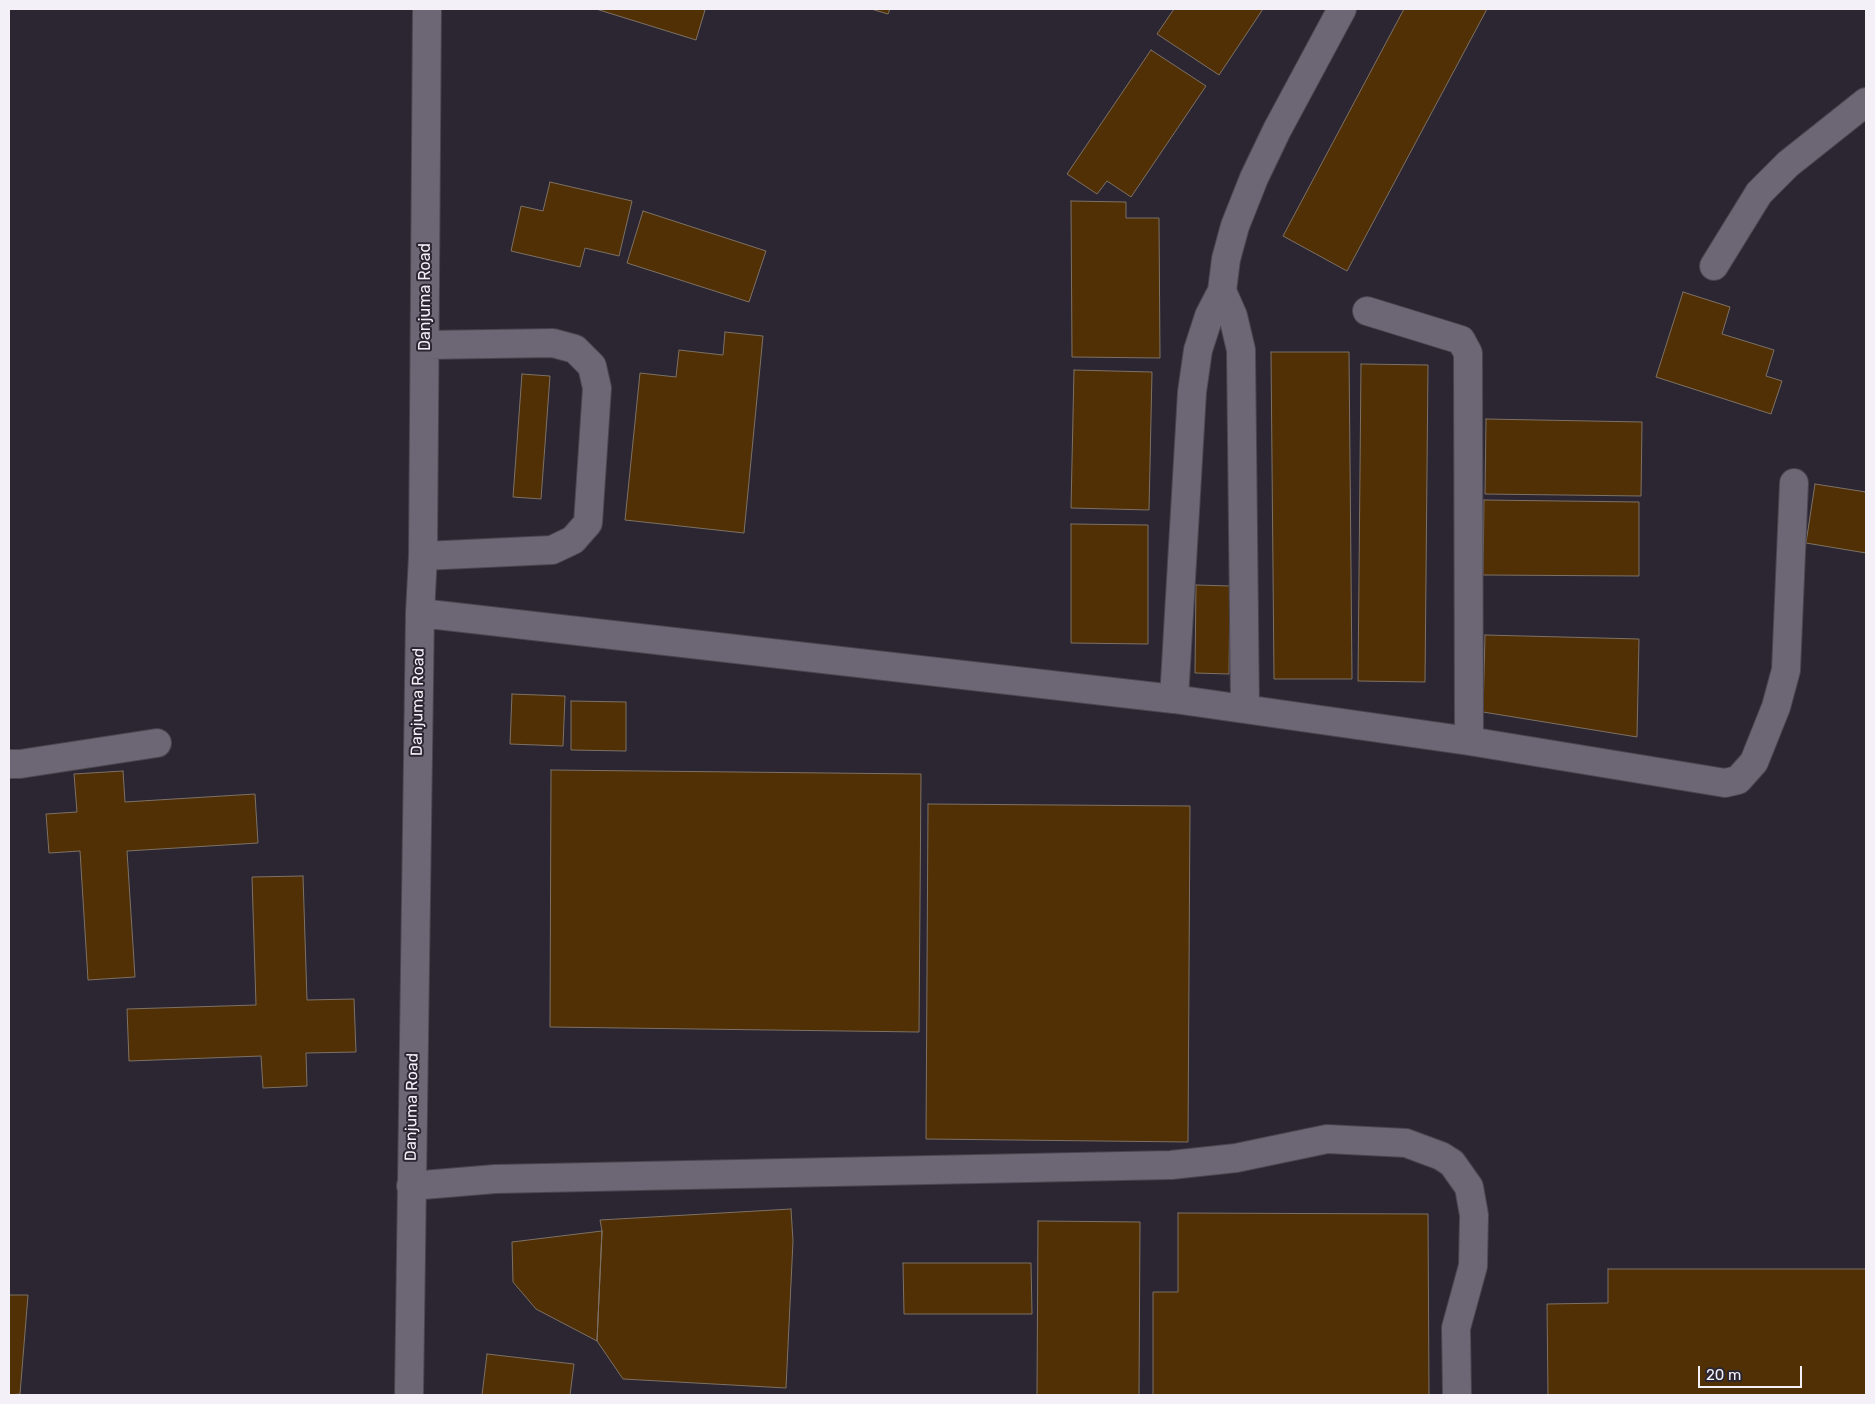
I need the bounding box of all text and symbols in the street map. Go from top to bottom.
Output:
street label: Danjuma Road [415,243,435,351]
street label: Danjuma Road [407,648,429,756]
street label: Danjuma Road [401,1053,423,1161]
scale bar [1700,1356,1804,1388]
text: 20 m [1706,1366,1741,1384]

